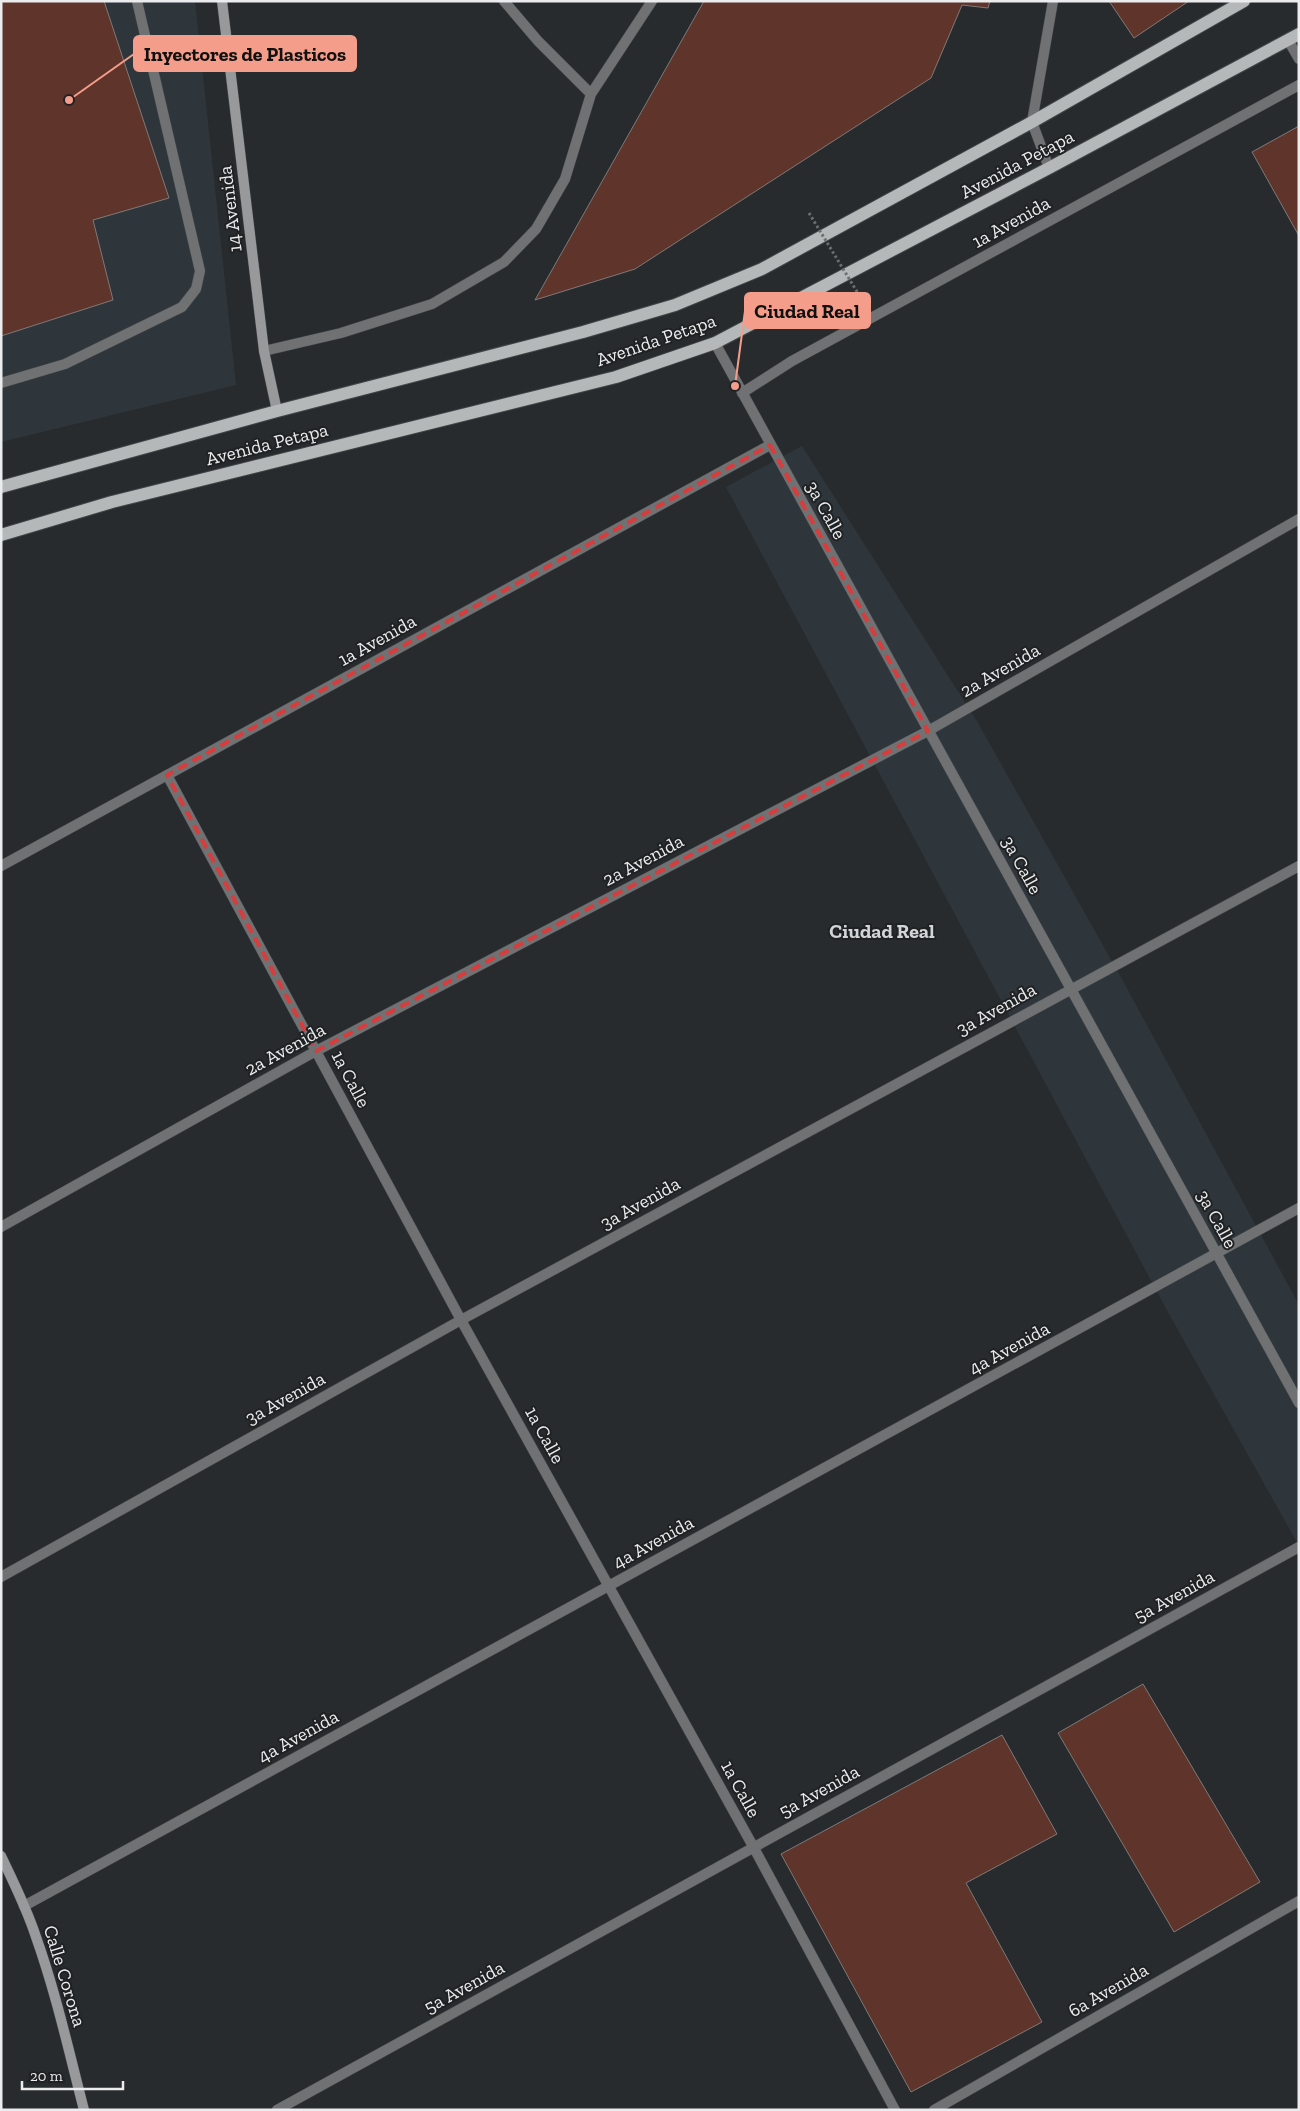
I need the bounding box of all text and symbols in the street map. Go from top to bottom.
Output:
callout: Inyectores de Plasticos [134,36,356,71]
text: Inyectores de Plasticos [144,42,346,66]
street label: Avenida Petapa [956,124,1078,204]
street label: 14 Avenida [213,165,247,253]
street label: 1a Avenida [968,191,1054,253]
callout: Ciudad Real [745,293,870,328]
text: Ciudad Real [754,299,860,323]
street label: Avenida Petapa [593,309,719,371]
street label: Avenida Petapa [204,418,330,470]
street label: 3a Calle [801,477,851,543]
street label: 1a Avenida [334,609,420,671]
street label: 2a Avenida [956,638,1044,702]
street label: 2a Avenida [599,829,687,891]
street label: 3a Calle [997,832,1047,898]
district label: Ciudad Real [829,919,935,943]
street label: 3a Avenida [952,978,1040,1040]
street label: 2a Avenida [241,1018,329,1080]
street label: 1a Calle [326,1047,376,1112]
street label: 3a Avenida [596,1172,684,1234]
street label: 3a Calle [1192,1186,1242,1252]
street label: 4a Avenida [965,1316,1053,1380]
street label: 3a Avenida [241,1367,329,1429]
street label: 1a Calle [520,1403,570,1467]
street label: 4a Avenida [609,1510,697,1574]
street label: 5a Avenida [1130,1565,1218,1627]
street label: 4a Avenida [254,1704,342,1768]
street label: 1a Calle [716,1757,766,1821]
street label: 5a Avenida [775,1760,863,1822]
street label: Calle Corona [39,1923,91,2029]
street label: 5a Avenida [420,1956,508,2018]
street label: 6a Avenida [1064,1958,1152,2022]
scale bar [22,2058,124,2090]
text: 20 m [30,2067,63,2085]

